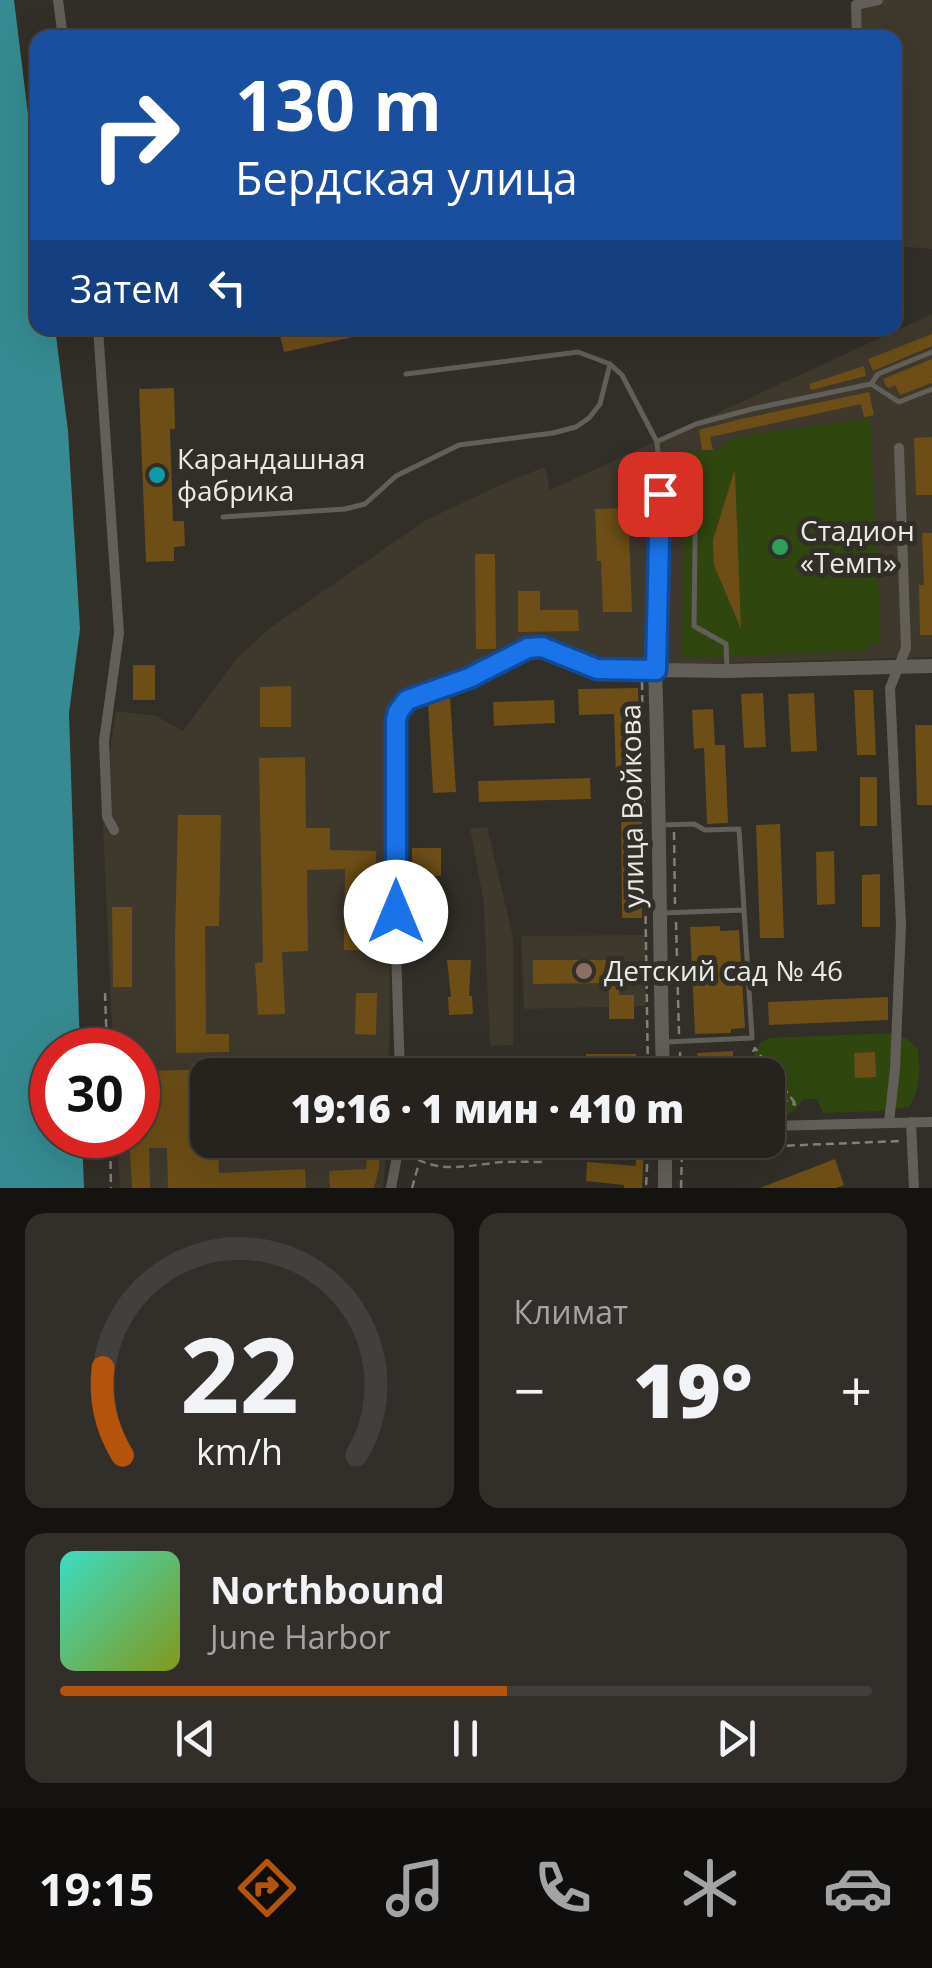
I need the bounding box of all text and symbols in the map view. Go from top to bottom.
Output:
text: 130 m [235,56,442,152]
icon: right [70,70,200,200]
text: Бердская улица [235,147,578,208]
icon: left [200,260,255,315]
text: Затем [70,262,180,314]
place label: Карандашная фабрика [177,439,365,509]
pin [618,452,703,537]
marker: Карандашная фабрика [146,464,168,486]
icon: arrive [633,467,688,522]
place label: Стадион «Темп» [800,511,915,581]
marker: Стадион «Темп» [769,536,791,558]
street label: улица Войкова [610,704,652,908]
position arrow [344,860,448,964]
place label: Детский сад № 46 [604,951,843,989]
marker: Детский сад № 46 [573,960,595,982]
speed limit sign: 30 [30,1028,160,1158]
text: 19:16 · 1 мин · 410 m [291,1082,684,1134]
text: Климат [514,1290,628,1333]
text: 22 [180,1302,299,1443]
text: 19° [633,1338,753,1440]
text: − [514,1352,545,1427]
text: + [841,1352,872,1427]
text: km/h [196,1427,283,1475]
text: Northbound [210,1563,445,1615]
text: June Harbor [210,1615,390,1658]
icon: previous [168,1711,223,1766]
icon: pause [438,1711,493,1766]
icon: next [709,1711,764,1766]
icon: directions [232,1853,302,1923]
icon: music [380,1853,450,1923]
icon: phone [528,1853,598,1923]
icon: climate [675,1853,745,1923]
icon: car [823,1853,893,1923]
text: 19:15 [39,1858,155,1919]

